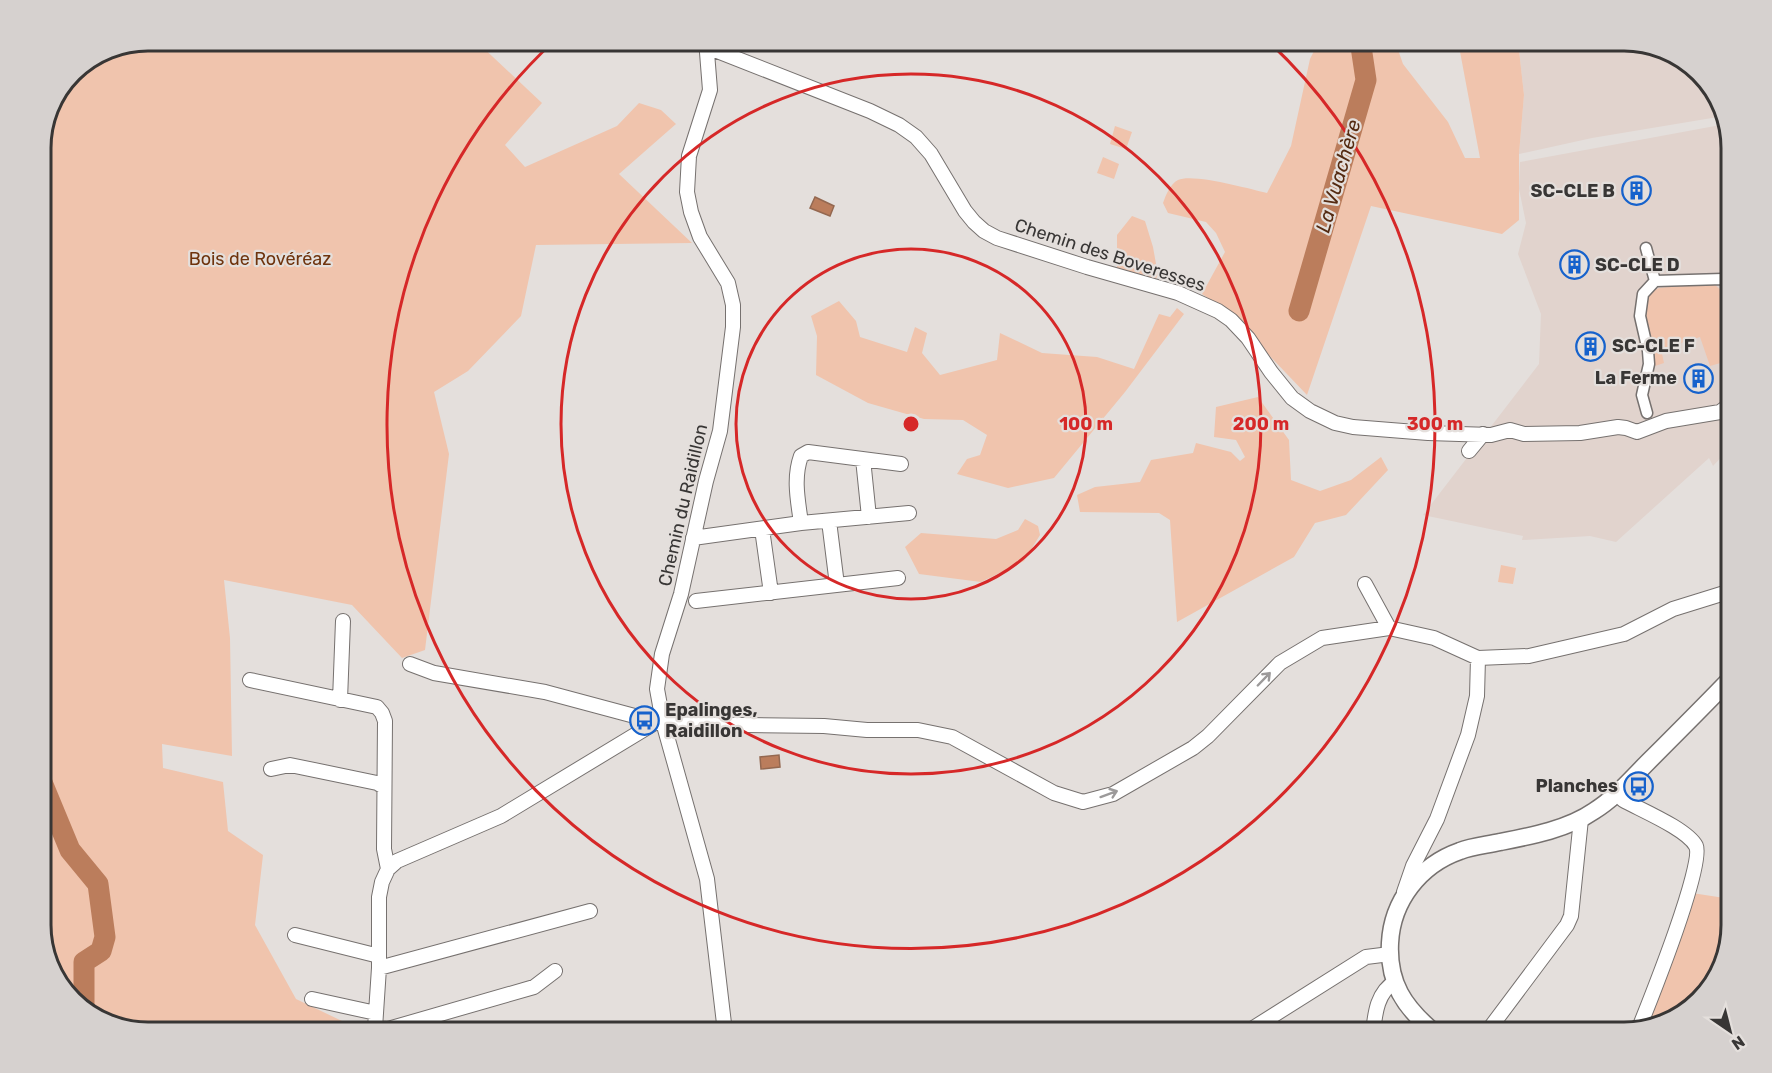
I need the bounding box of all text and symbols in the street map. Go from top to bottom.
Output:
water label: La Vuachère [1310,117,1366,235]
building icon: SC-CLE B [1620,175,1652,207]
place label: SC-CLE B [1531,180,1615,202]
street label: Chemin des Boveresses [1012,214,1208,296]
park label: Bois de Rovéréaz [189,248,331,270]
building icon: SC-CLE D [1558,249,1590,281]
place label: SC-CLE D [1595,254,1680,276]
building icon: SC-CLE F [1575,330,1607,362]
place label: SC-CLE F [1612,335,1695,357]
building icon: La Ferme [1682,362,1714,394]
place label: La Ferme [1595,367,1677,389]
text: 100 m [1059,413,1113,435]
text: 200 m [1233,413,1289,435]
text: 300 m [1407,413,1463,435]
centre of rings [901,414,921,434]
street label: Chemin du Raidillon [654,422,712,588]
one-way arrow [1257,672,1271,687]
place label: Epalinges, Raidillon [665,699,757,742]
bus stop icon: Epalinges, Raidillon [628,704,660,736]
bus stop icon: Planches [1623,770,1655,802]
place label: Planches [1536,775,1618,797]
one-way arrow [1100,788,1118,799]
north arrow [1700,1001,1760,1061]
text: N [1728,1032,1748,1054]

